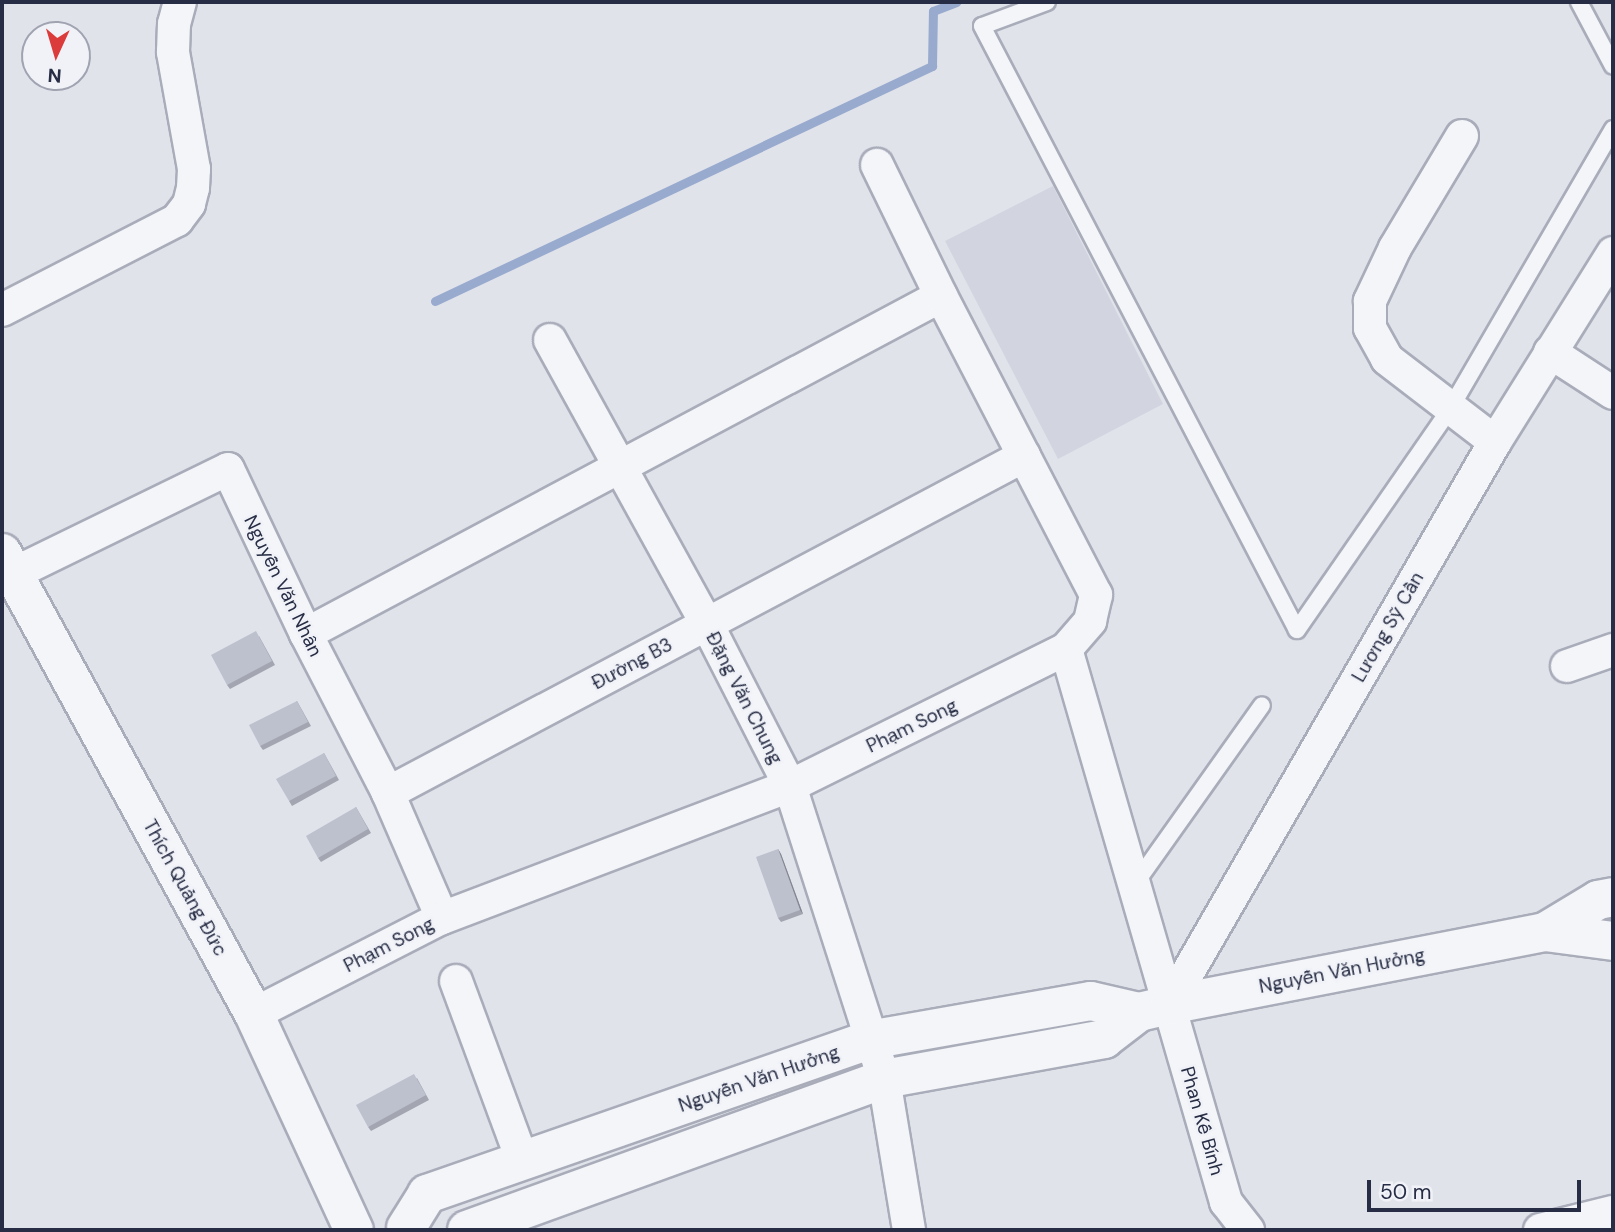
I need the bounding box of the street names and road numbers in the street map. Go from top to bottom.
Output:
street label: Nguyễn Văn Nhân [239,512,327,660]
street label: Lương Sỹ Cần [1347,568,1429,686]
street label: Đặng Văn Chung [701,628,787,768]
street label: Đường B3 [588,633,676,695]
street label: Phạm Song [863,694,961,758]
street label: Thích Quảng Đức [138,816,232,960]
street label: Phạm Song [340,913,438,977]
street label: Nguyễn Văn Hưởng [1257,944,1427,998]
street label: Nguyễn Văn Hưởng [676,1041,842,1117]
street label: Phan Kế Bính [1176,1064,1228,1178]

